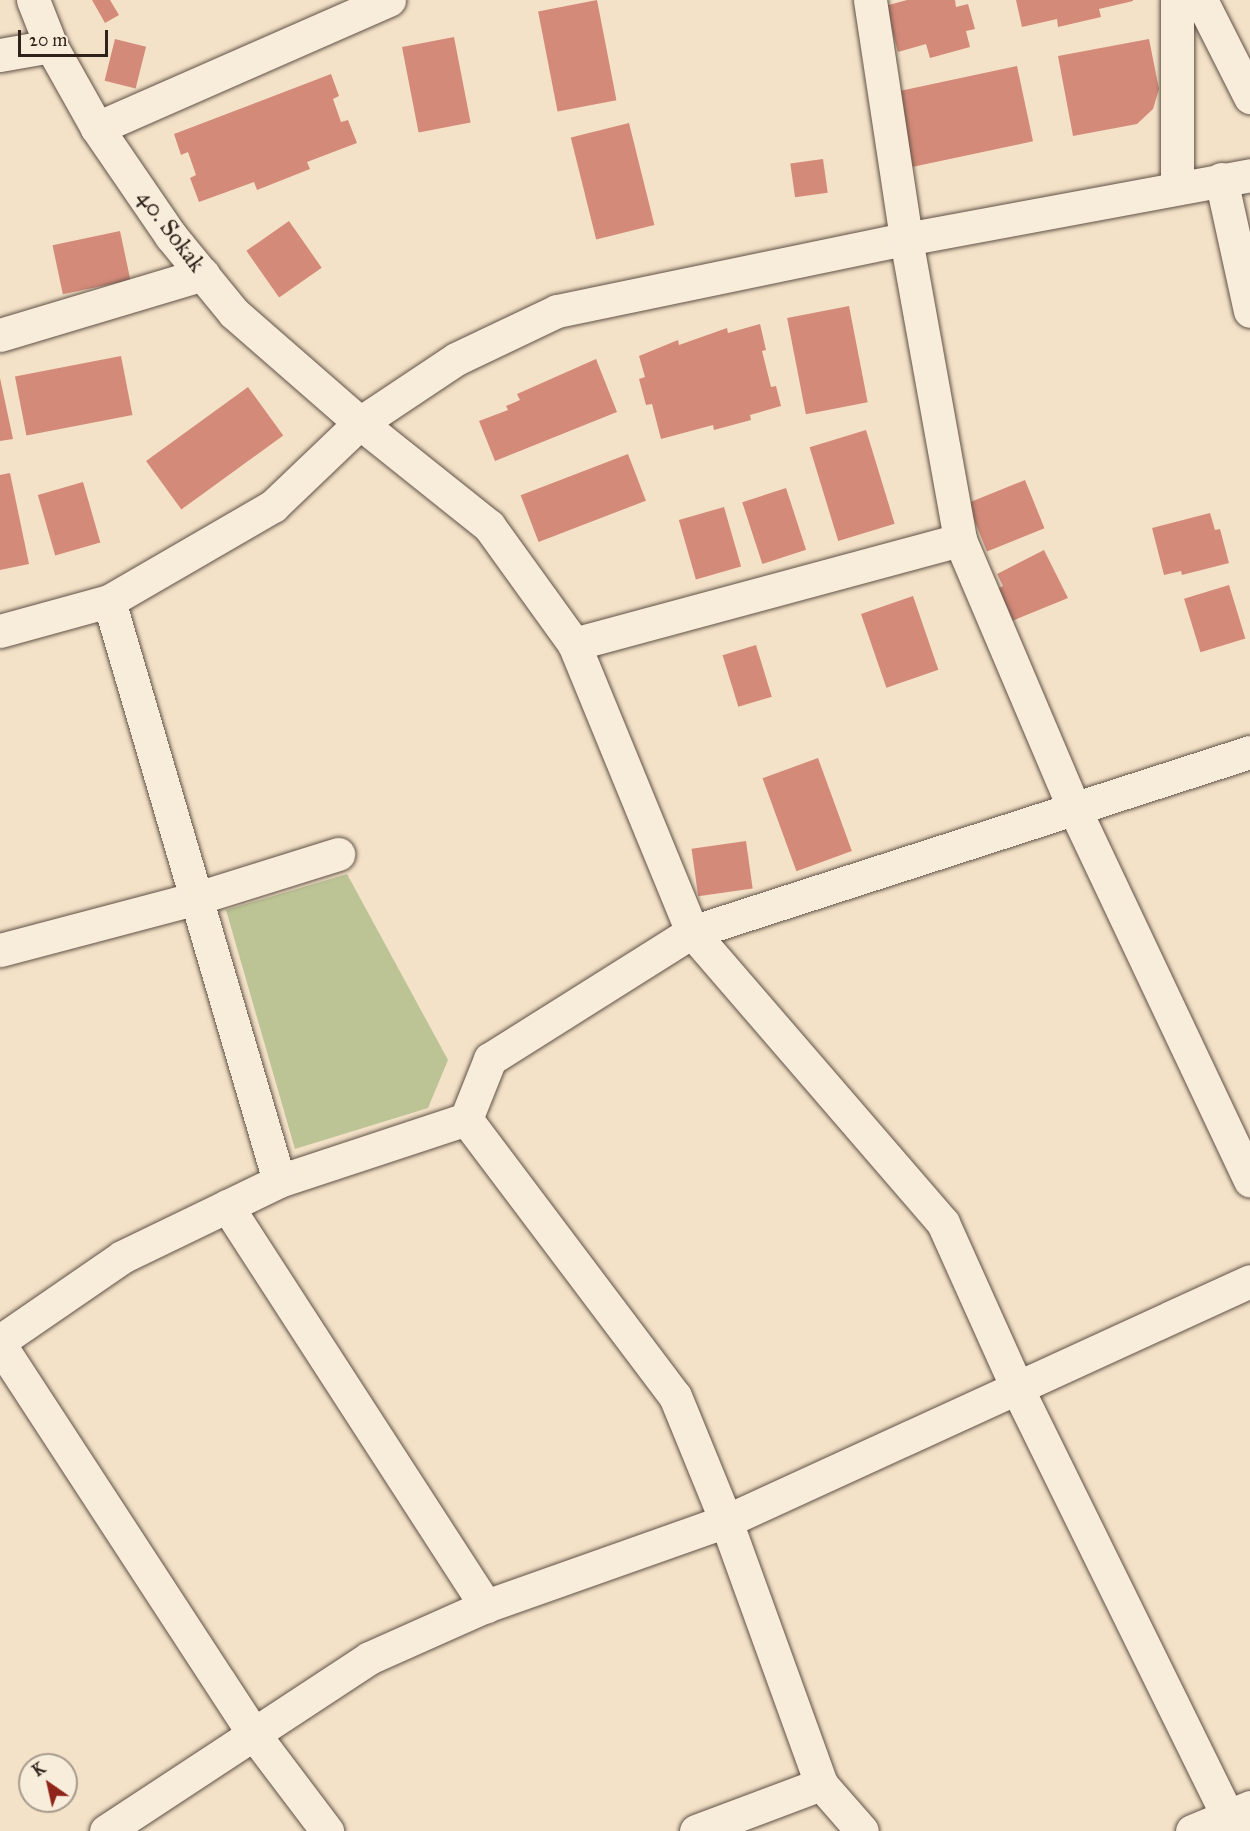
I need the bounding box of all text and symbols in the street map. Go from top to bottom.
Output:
scale bar [21,18,111,56]
text: 20 m [29,29,67,51]
street label: 40. Sokak [131,184,211,278]
north arrow [18,1753,78,1813]
text: K [29,1758,49,1780]

